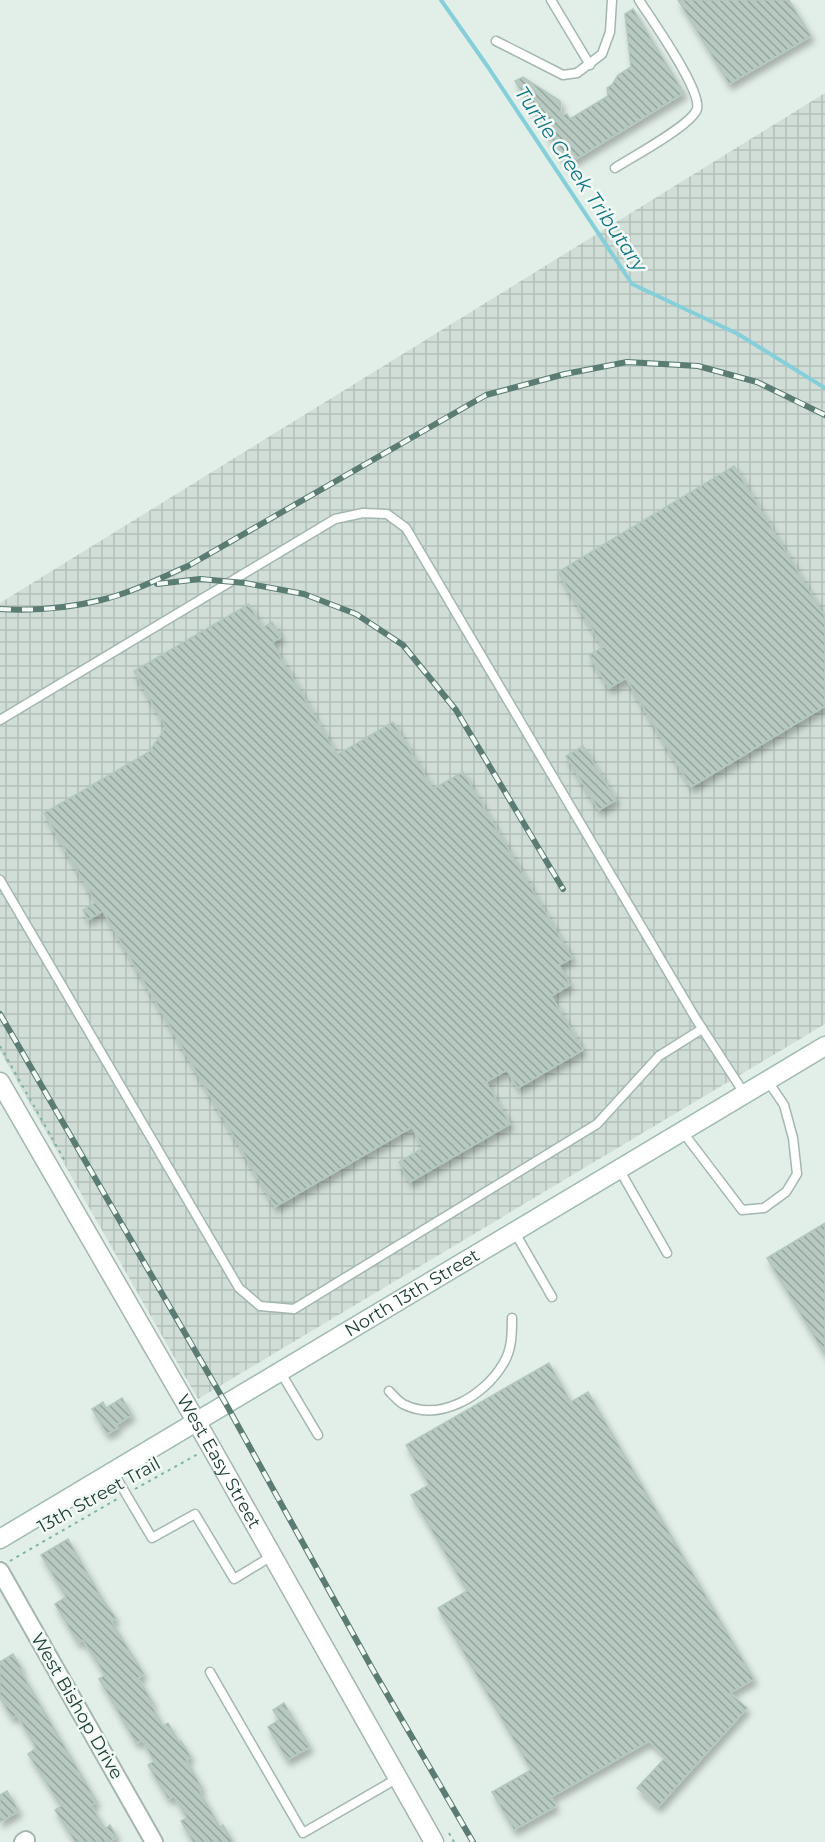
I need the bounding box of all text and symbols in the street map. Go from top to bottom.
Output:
water label: Turtle Creek Tributary [510,82,653,277]
street label: North 13th Street [341,1244,483,1341]
street label: West Easy Street [172,1390,266,1532]
street label: 13th Street Trail [34,1452,164,1538]
street label: West Bishop Drive [26,1629,128,1783]

